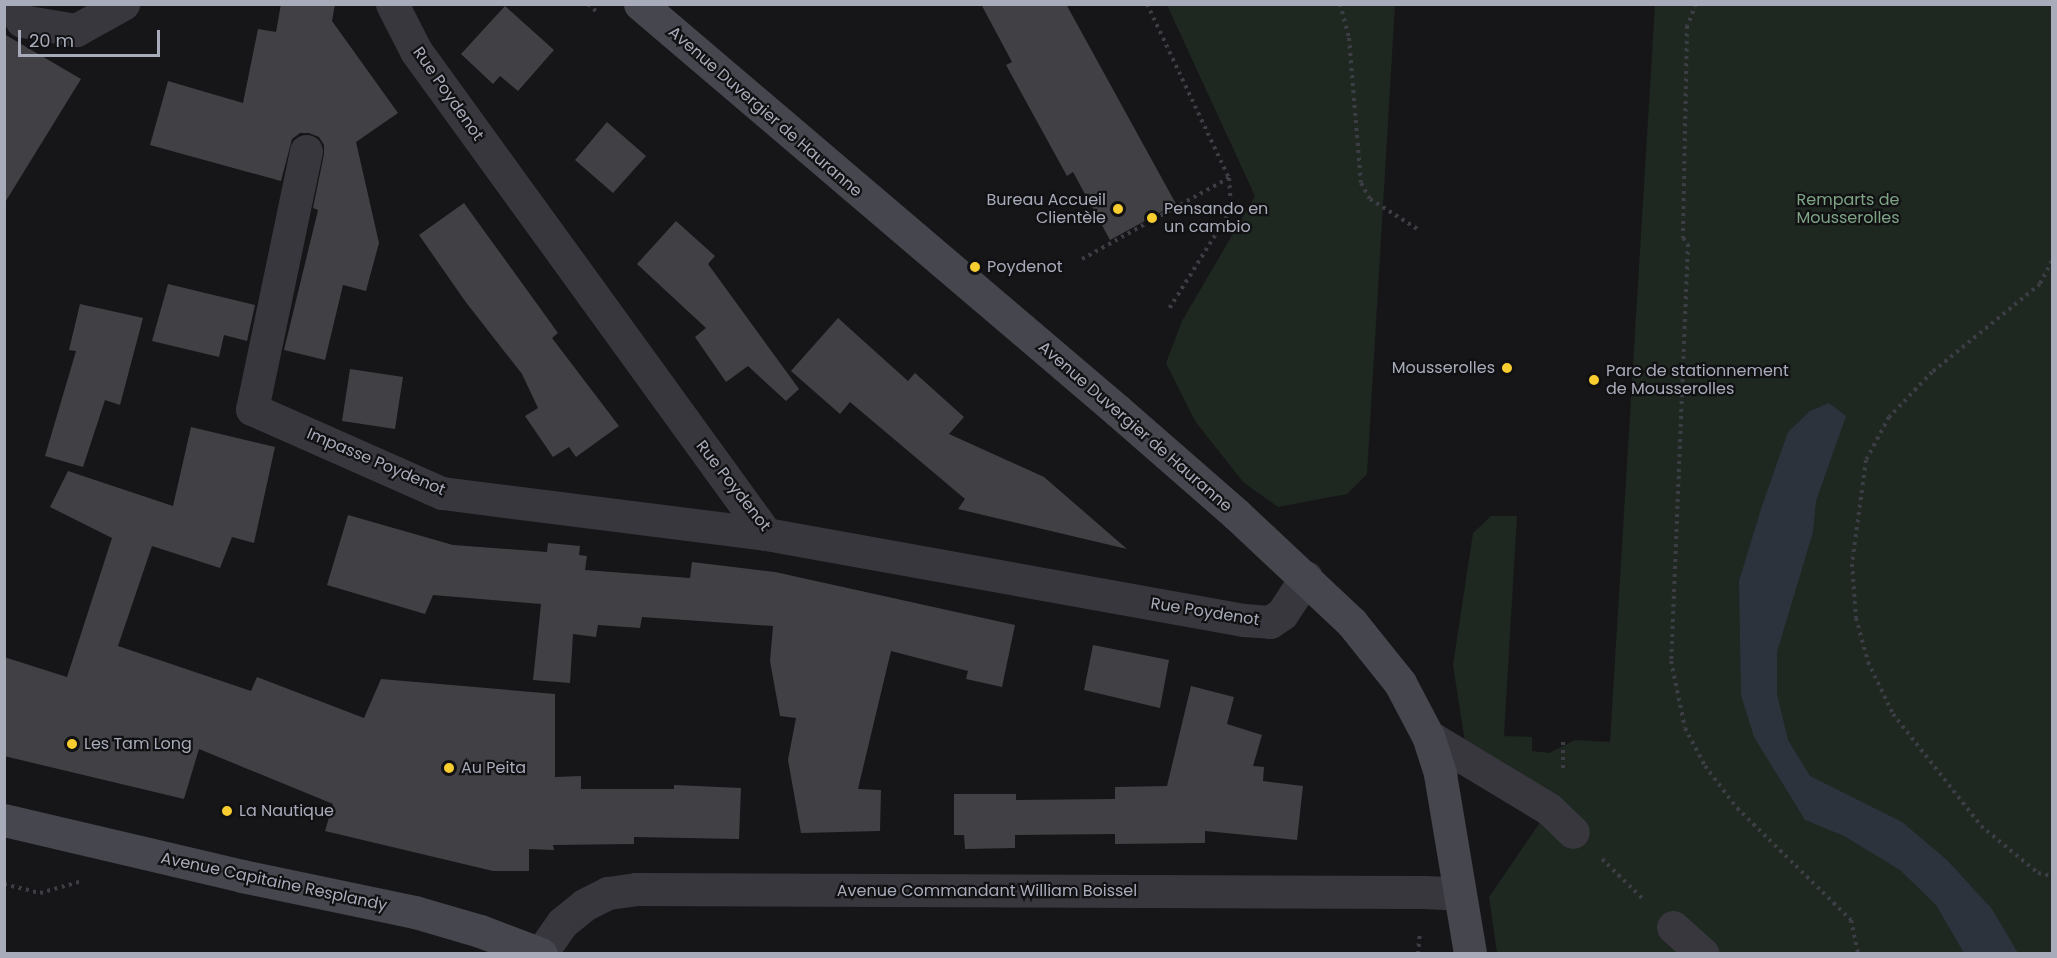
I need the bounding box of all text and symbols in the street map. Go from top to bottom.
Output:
scale bar [21,18,164,56]
street label: Avenue Duvergier de Hauranne [664,23,866,201]
text: 20 m [29,28,74,53]
street label: Rue Poydenot [409,44,487,144]
place label: Bureau Accueil Clientèle [986,190,1106,228]
park label: Remparts de Mousserolles [1796,190,1900,228]
place label: Pensando en un cambio [1164,199,1268,237]
marker: Bureau Accueil Clientèle [1111,202,1125,216]
marker: Pensando en un cambio [1145,211,1159,225]
place label: Poydenot [987,257,1063,277]
marker: Poydenot [968,260,982,274]
street label: Avenue Duvergier de Hauranne [1034,338,1236,516]
place label: Mousserolles [1392,358,1495,378]
marker: Mousserolles [1500,361,1514,375]
place label: Parc de stationnement de Mousserolles [1606,361,1789,399]
marker: Parc de stationnement de Mousserolles [1587,373,1601,387]
street label: Impasse Poydenot [304,424,448,500]
street label: Rue Poydenot [692,437,774,535]
street label: Rue Poydenot [1149,594,1261,630]
place label: Les Tam Long [84,734,192,754]
marker: Les Tam Long [65,737,79,751]
place label: Au Peita [461,758,526,778]
marker: Au Peita [442,761,456,775]
place label: La Nautique [239,801,334,821]
marker: La Nautique [220,804,234,818]
street label: Avenue Capitaine Resplandy [159,849,389,915]
street label: Avenue Commandant William Boissel [837,881,1137,901]

